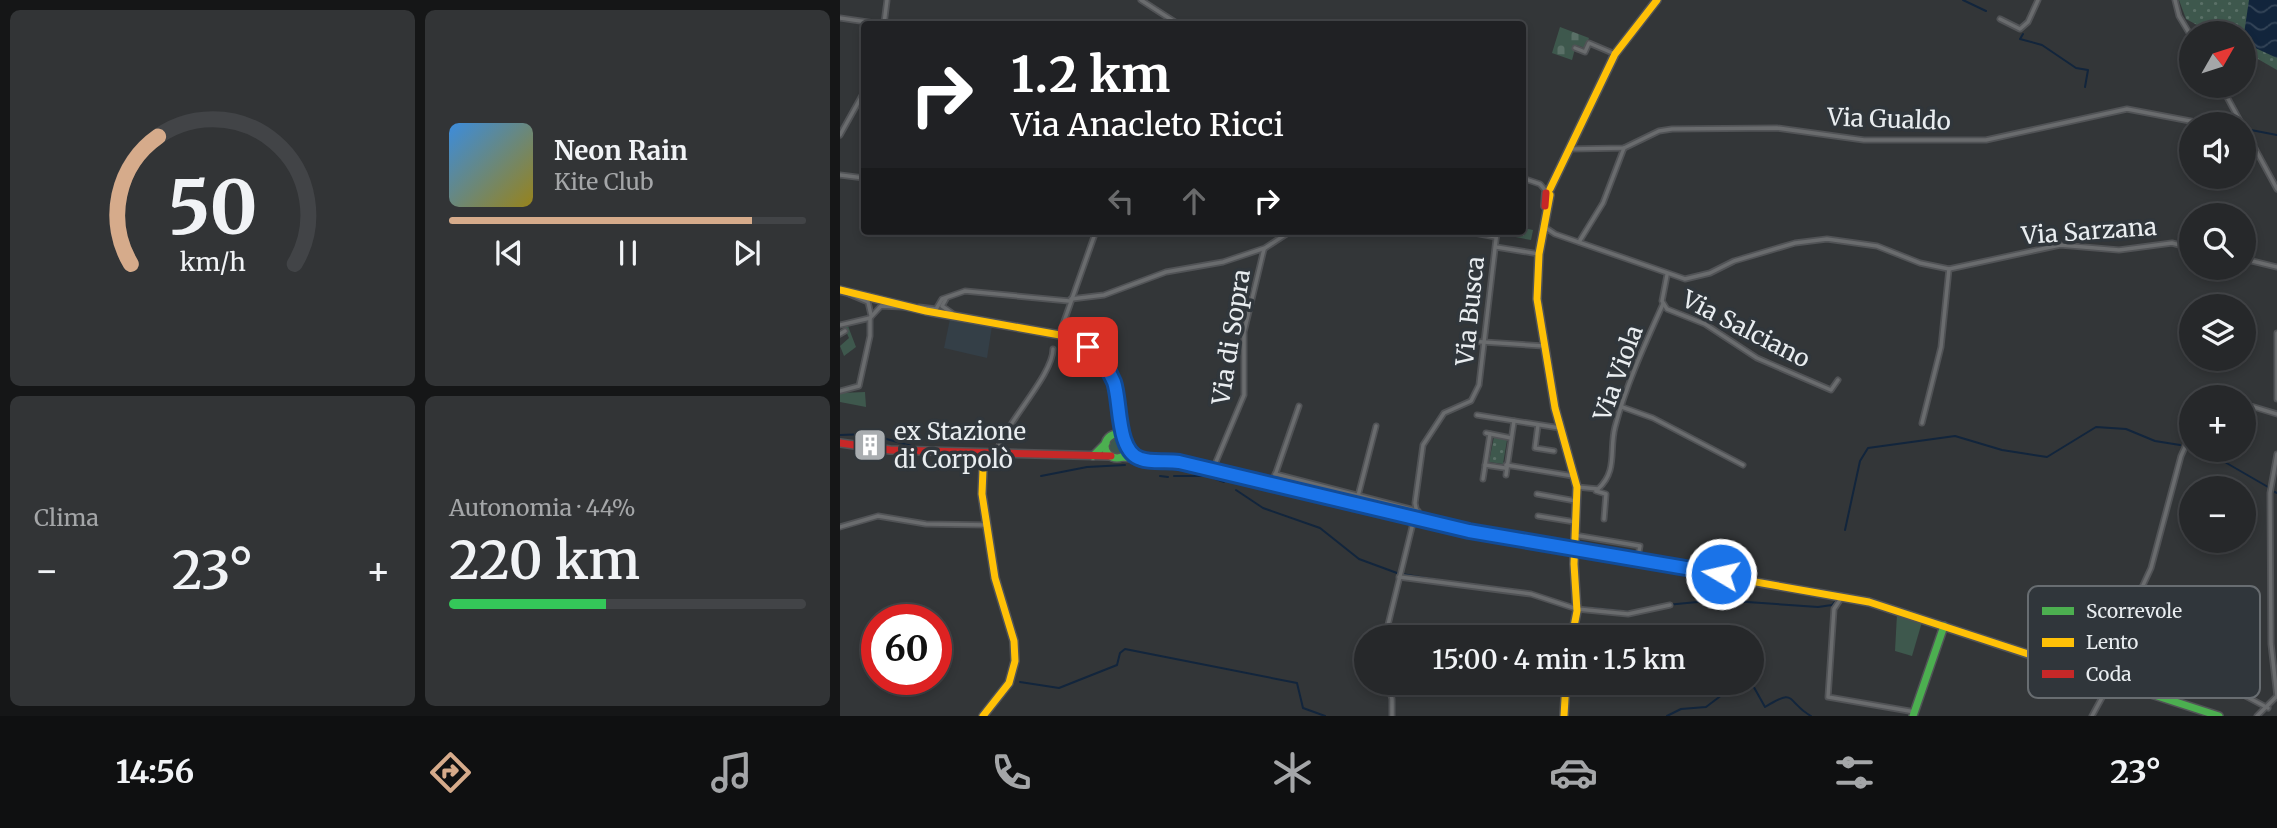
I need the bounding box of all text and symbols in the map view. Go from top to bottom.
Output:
north arrow [2179,21,2256,98]
map controls [2179,21,2256,553]
text: 1.2 km [1011,44,1170,105]
icon: right [896,49,987,140]
street label: Via Gualdo [1826,101,1951,137]
text: Via Anacleto Ricci [1011,105,1284,145]
button: sound [2179,112,2256,189]
text: Neon Rain [554,134,688,167]
text: 50 [168,162,257,254]
text: Kite Club [554,167,653,196]
icon: left [1102,182,1140,220]
icon: ahead [1175,182,1213,220]
icon: right [1248,182,1286,220]
button: search [2179,203,2256,280]
street label: Via Sarzana [2019,211,2158,251]
icon: previous [490,234,528,272]
icon: pause [609,234,647,272]
icon: next [728,234,766,272]
text: km/h [179,246,246,278]
street label: Via Busca [1449,255,1491,368]
street label: Via di Sopra [1205,267,1257,408]
street label: Via Salciano [1676,283,1815,375]
button: layers [2179,294,2256,371]
pin [1058,317,1118,377]
street label: Via Viola [1586,321,1650,426]
icon: arrive [1069,328,1107,366]
button: + [2179,385,2256,462]
place label: ex Stazione di Corpolò [894,416,1026,475]
building icon: ex Stazione di Corpolò [851,426,889,464]
button: − [2179,476,2256,553]
text: Autonomia · 44% [449,493,636,522]
text: Clima [34,503,99,532]
text: 220 km [449,528,640,593]
position arrow [1684,537,1758,611]
text: 23° [172,538,253,603]
text: − [34,547,59,594]
text: + [366,547,391,594]
legend [2028,586,2260,698]
text: Scorrevole [2086,599,2182,623]
speed limit sign: 60 [861,604,952,695]
text: Lento [2086,630,2138,654]
text: 15:00 · 4 min · 1.5 km [1432,643,1686,676]
text: Coda [2086,662,2132,686]
icon: directions [426,748,475,797]
icon: music [707,748,756,797]
icon: phone [987,748,1036,797]
icon: climate [1268,748,1317,797]
icon: car [1549,748,1598,797]
icon: filters [1830,748,1879,797]
text: 14:56 [116,752,194,792]
text: 23° [2110,752,2161,792]

